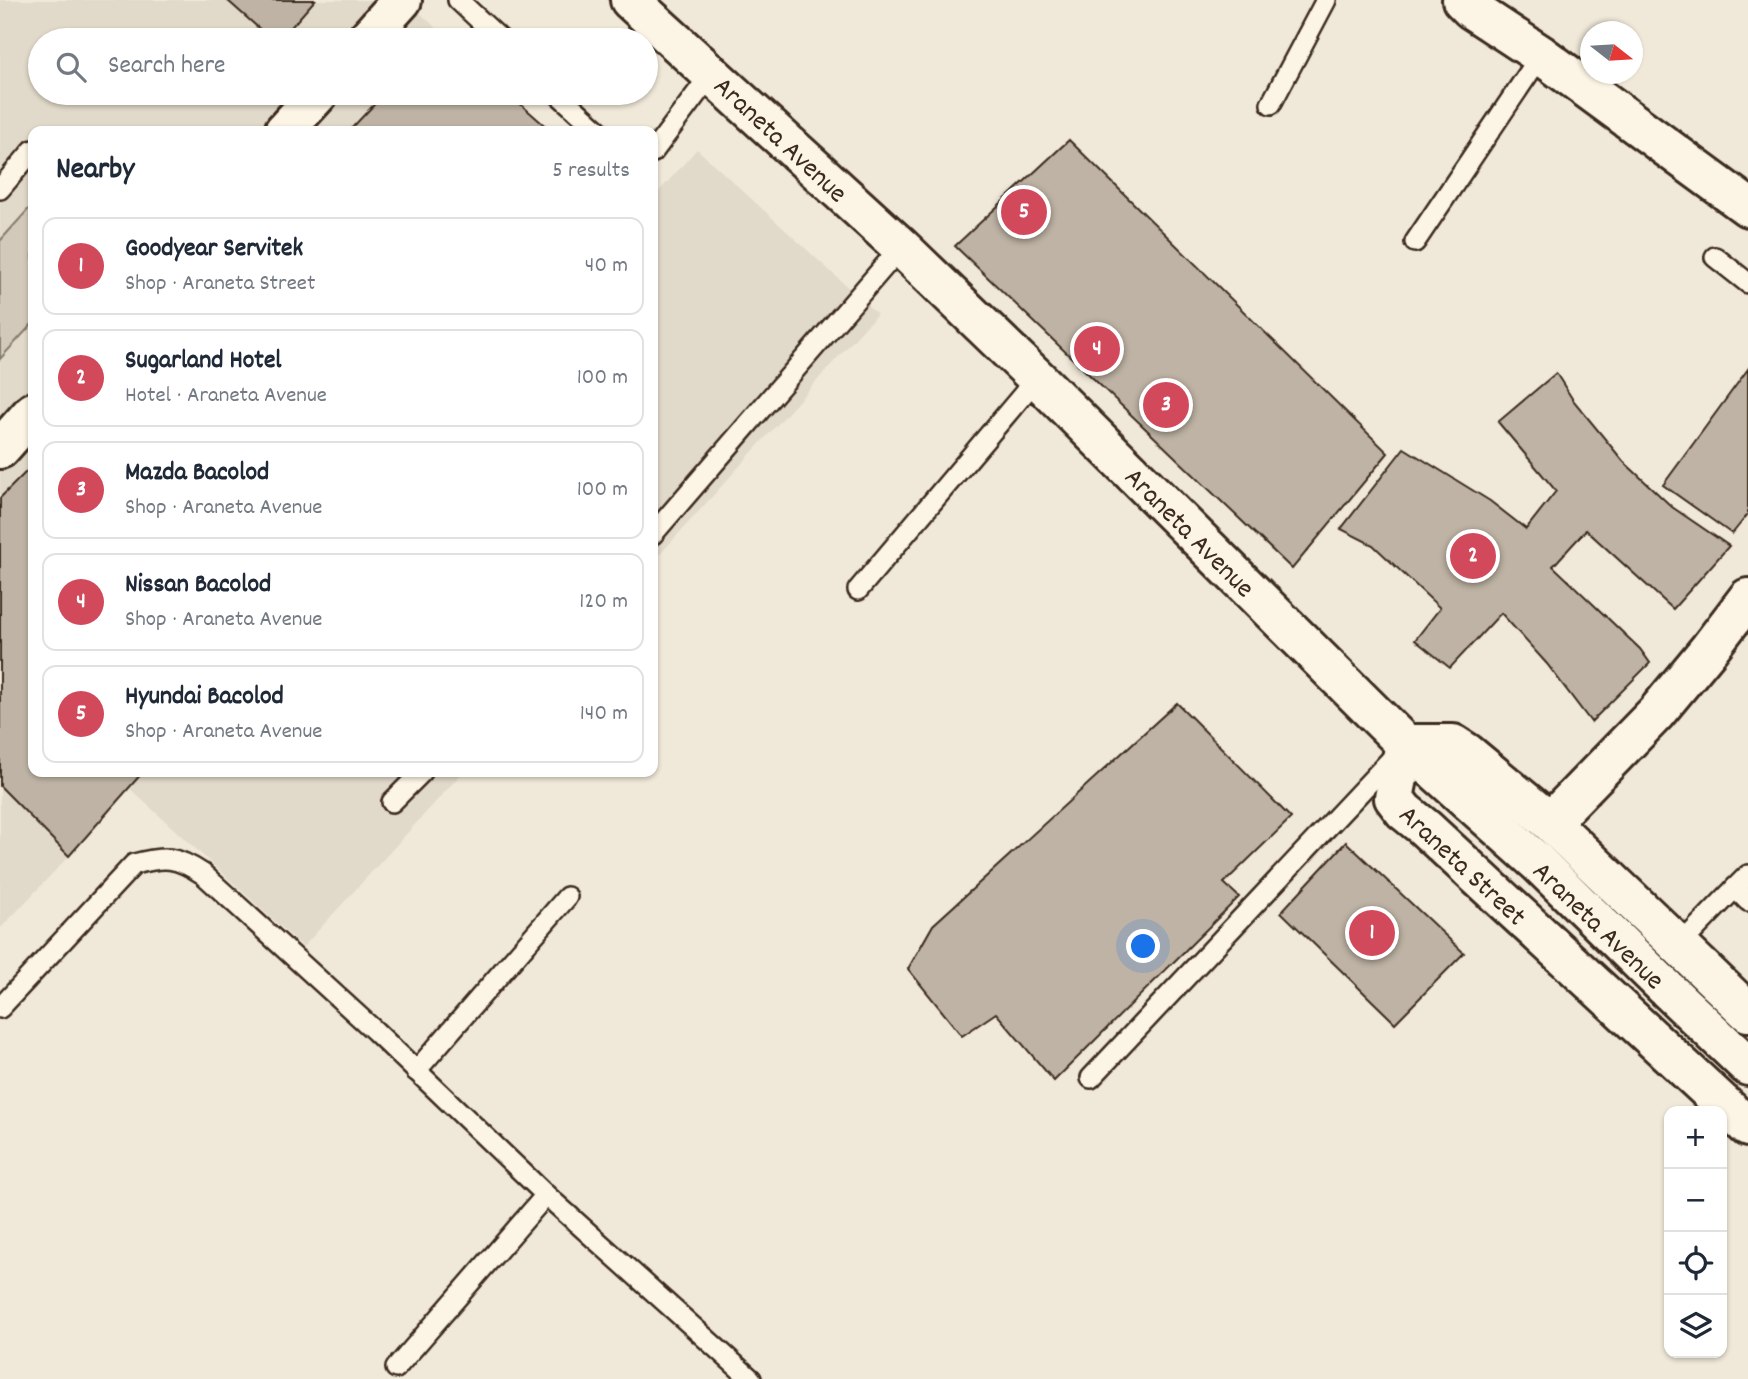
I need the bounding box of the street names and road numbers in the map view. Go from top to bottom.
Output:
street label: Araneta Avenue [703,69,855,214]
street label: Araneta Avenue [1113,460,1262,609]
street label: Araneta Street [1388,798,1533,938]
street label: Araneta Avenue [1521,854,1672,1001]

